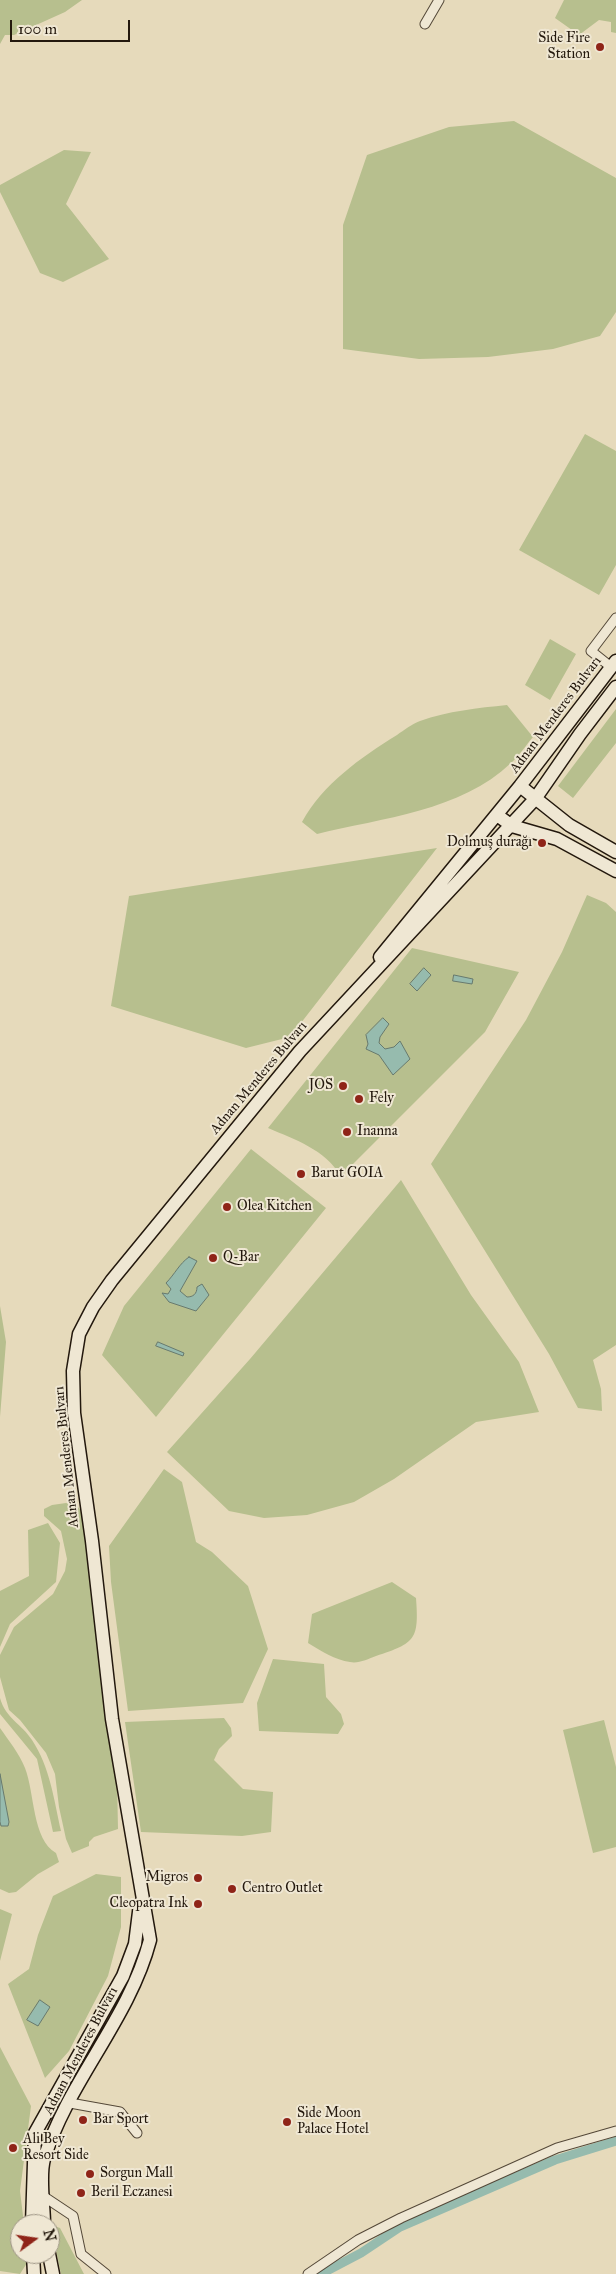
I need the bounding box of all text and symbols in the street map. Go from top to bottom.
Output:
scale bar [12,10,132,42]
text: 100 m [18,20,57,38]
place label: Side Fire Station [538,31,590,64]
marker: Side Fire Station [594,41,606,53]
street label: Adnan Menderes Bulvarı [507,653,605,777]
place label: Dolmuş durağı [447,835,532,851]
marker: Dolmuş durağı [536,837,548,849]
street label: Adnan Menderes Bulvarı [207,1018,311,1138]
place label: JOS [309,1078,333,1094]
marker: JOS [337,1080,349,1092]
place label: Fely [369,1091,394,1107]
marker: Fely [353,1093,365,1105]
place label: Inanna [357,1124,398,1140]
marker: Inanna [341,1126,353,1138]
place label: Barut GOIA [311,1166,383,1182]
marker: Barut GOIA [295,1168,307,1180]
place label: Olea Kitchen [237,1199,312,1215]
marker: Olea Kitchen [221,1201,233,1213]
place label: Q-Bar [223,1250,259,1266]
marker: Q-Bar [207,1252,219,1264]
street label: Adnan Menderes Bulvarı [51,1385,83,1529]
place label: Migros [146,1870,188,1886]
marker: Migros [192,1872,204,1884]
place label: Centro Outlet [242,1881,323,1897]
marker: Centro Outlet [226,1883,238,1895]
place label: Cleopatra Ink [110,1896,188,1912]
marker: Cleopatra Ink [192,1898,204,1910]
street label: Adnan Menderes Bulvarı [40,1984,122,2118]
place label: Side Moon Palace Hotel [297,2106,369,2138]
place label: Bar Sport [93,2112,149,2128]
marker: Bar Sport [77,2114,89,2126]
marker: Side Moon Palace Hotel [281,2116,293,2128]
place label: Ali Bey Resort Side [23,2132,89,2164]
marker: Ali Bey Resort Side [7,2142,19,2154]
place label: Sorgun Mall [100,2166,173,2182]
marker: Sorgun Mall [84,2168,96,2180]
place label: Beril Eczanesi [91,2185,173,2201]
marker: Beril Eczanesi [75,2187,87,2199]
north arrow [10,2214,60,2264]
text: N [39,2228,59,2243]

